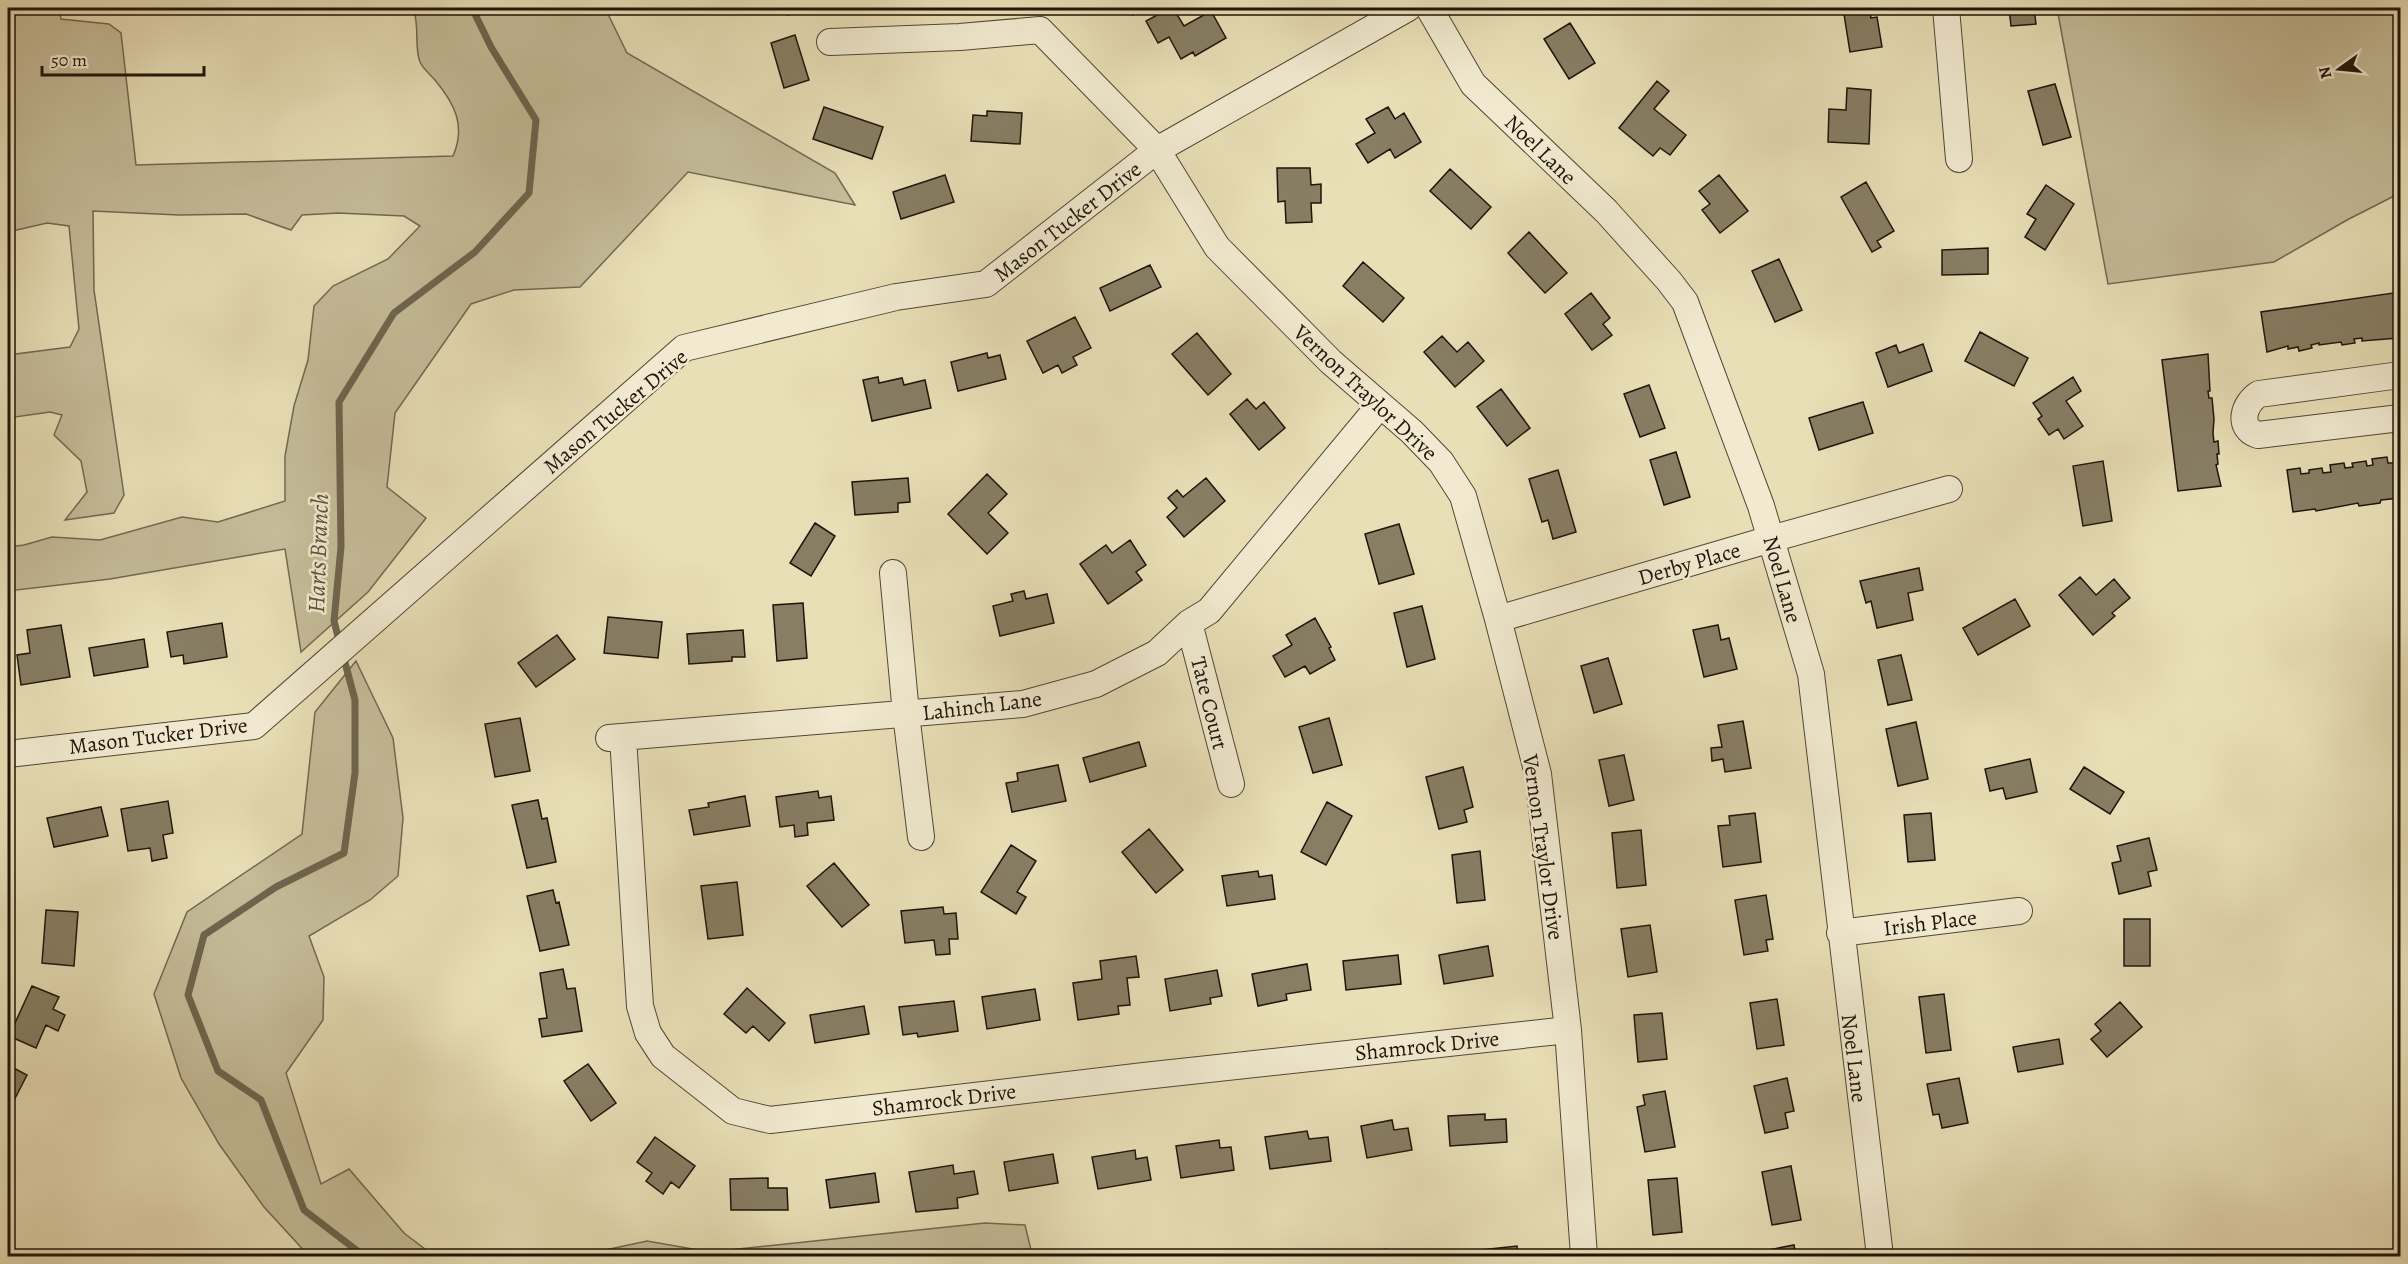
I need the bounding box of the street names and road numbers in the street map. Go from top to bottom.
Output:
street label: Noel Lane [1498,108,1583,192]
street label: Mason Tucker Drive [987,155,1148,289]
street label: Vernon Traylor Drive [1286,317,1444,468]
street label: Mason Tucker Drive [537,342,694,481]
street label: Noel Lane [1755,532,1809,626]
street label: Derby Place [1635,535,1744,593]
street label: Tate Court [1183,654,1235,753]
street label: Lahinch Lane [921,684,1044,728]
street label: Mason Tucker Drive [67,710,249,762]
street label: Vernon Traylor Drive [1515,751,1571,942]
street label: Irish Place [1882,902,1979,944]
street label: Noel Lane [1834,1012,1874,1104]
street label: Shamrock Drive [1353,1024,1501,1068]
street label: Shamrock Drive [870,1076,1018,1124]

